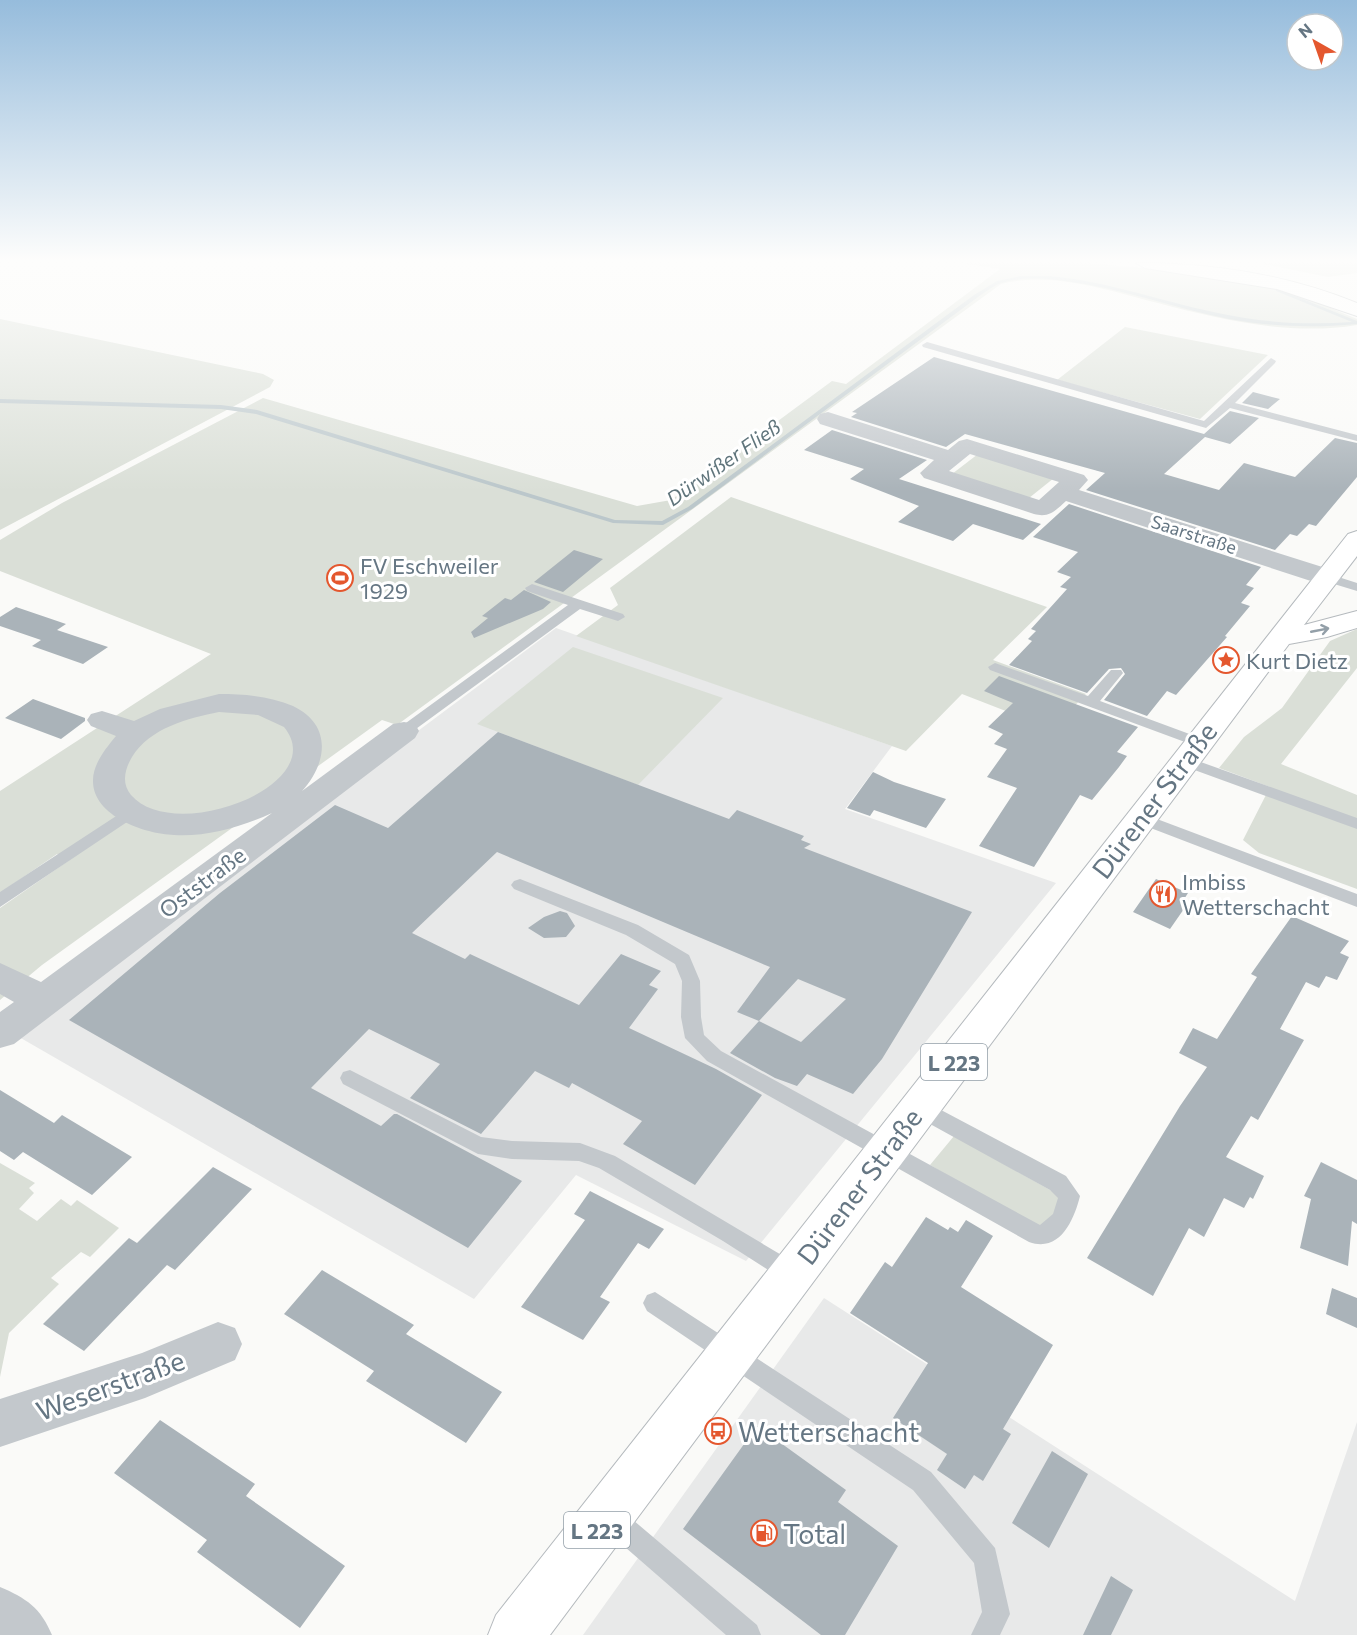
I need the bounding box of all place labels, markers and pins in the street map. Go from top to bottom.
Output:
place label: FV Eschweiler 1929 [360,552,499,604]
sports icon: FV Eschweiler 1929 [325,563,355,593]
place icon: Kurt Dietz [1211,645,1241,675]
place label: Kurt Dietz [1246,647,1348,674]
place label: Imbiss Wetterschacht [1182,868,1330,920]
restaurant icon: Imbiss Wetterschacht [1148,879,1178,909]
place label: Wetterschacht [738,1415,919,1448]
bus stop icon: Wetterschacht [703,1416,733,1446]
place label: Total [783,1517,846,1550]
fuel station icon: Total [749,1518,779,1548]

